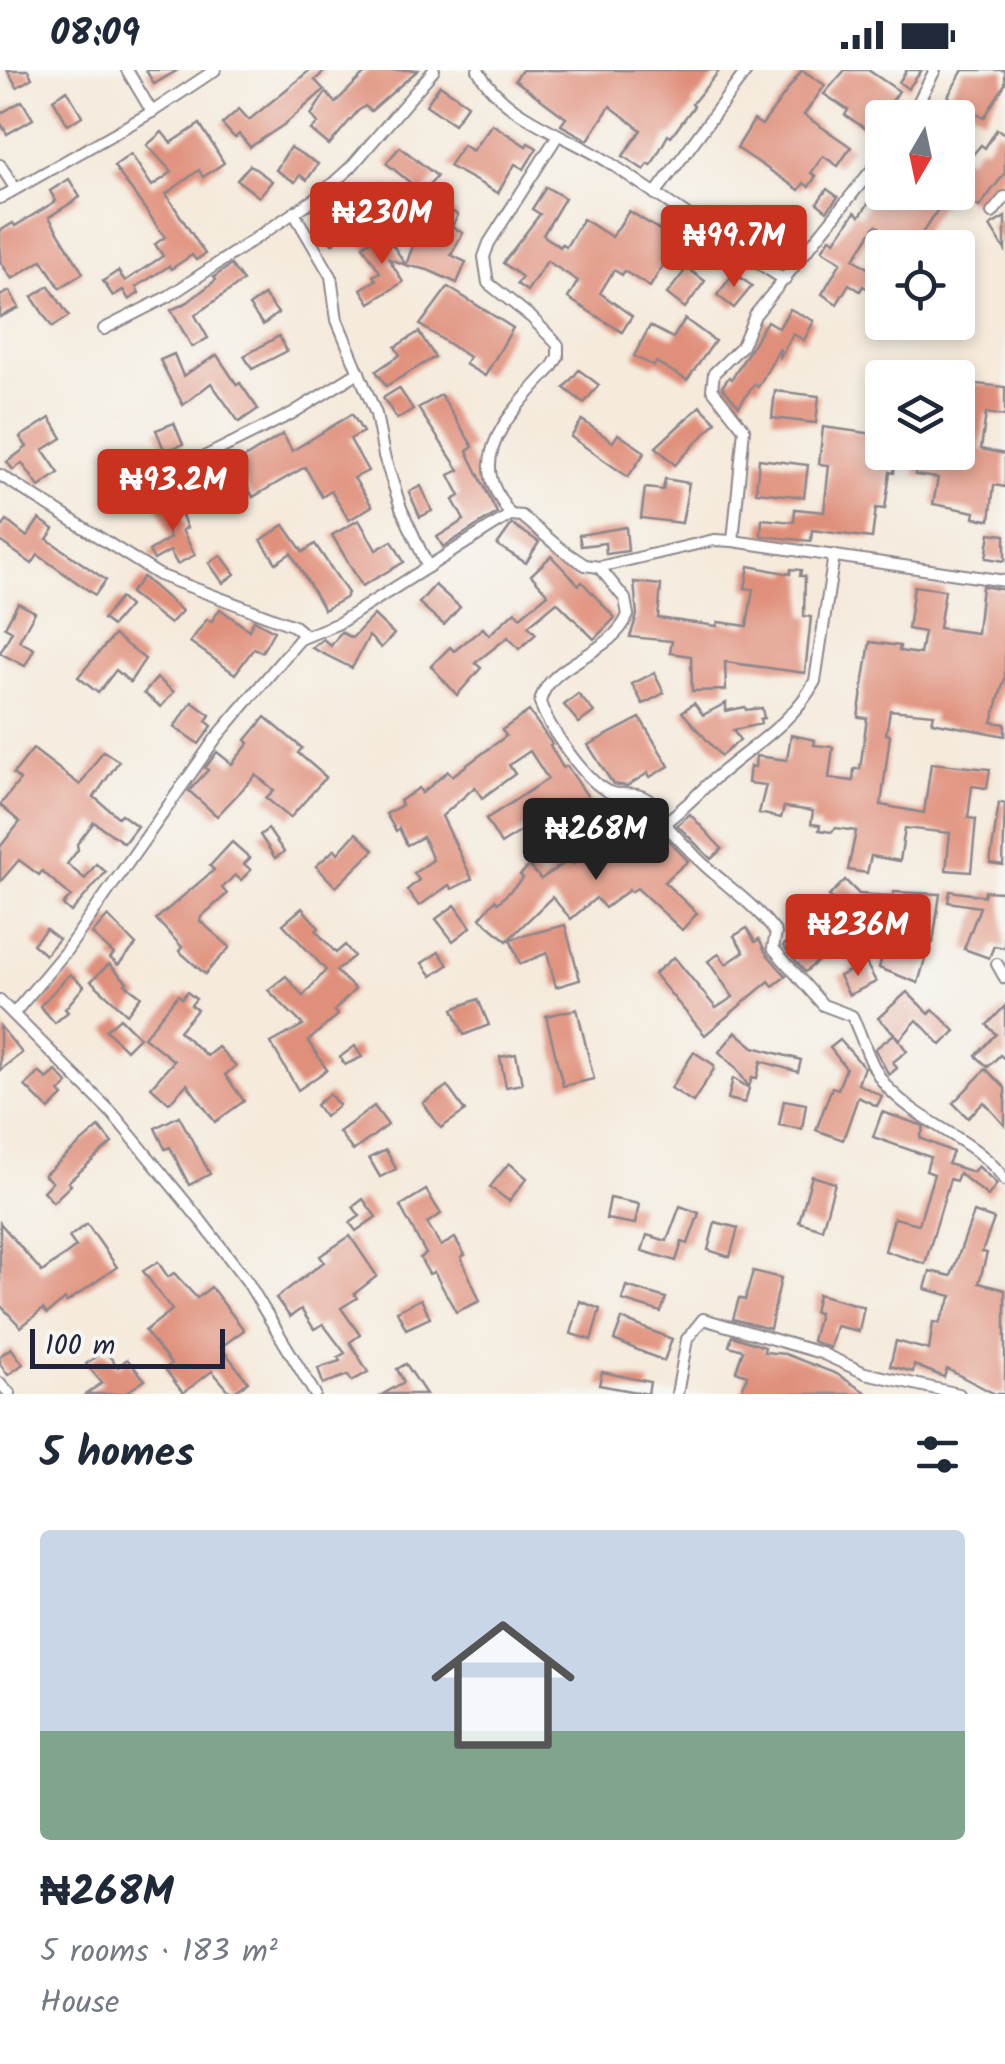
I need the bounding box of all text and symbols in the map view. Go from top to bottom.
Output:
text: 08:09 [50,5,140,65]
north arrow [865,100,975,210]
map controls [865,100,975,470]
pin: ₦230M [312,182,452,267]
text: ₦230M [332,189,432,240]
pin: ₦99.7M [653,205,815,290]
text: ₦99.7M [683,212,785,263]
button: locate [865,230,975,340]
button: layers [865,360,975,470]
pin: ₦93.2M [92,449,254,534]
text: ₦93.2M [119,456,227,507]
pin: ₦268M [526,798,666,883]
text: ₦268M [545,805,647,856]
pin: ₦236M [788,894,928,979]
text: ₦236M [808,901,908,952]
scale bar [30,1324,225,1368]
text: 100 m [45,1324,115,1369]
text: 5 homes [40,1421,195,1488]
icon: filters [910,1427,965,1482]
icon: home [413,1595,593,1775]
text: ₦268M [40,1860,174,1927]
text: 5 rooms · 183 m² [40,1927,278,1978]
text: House [40,1978,119,2029]

